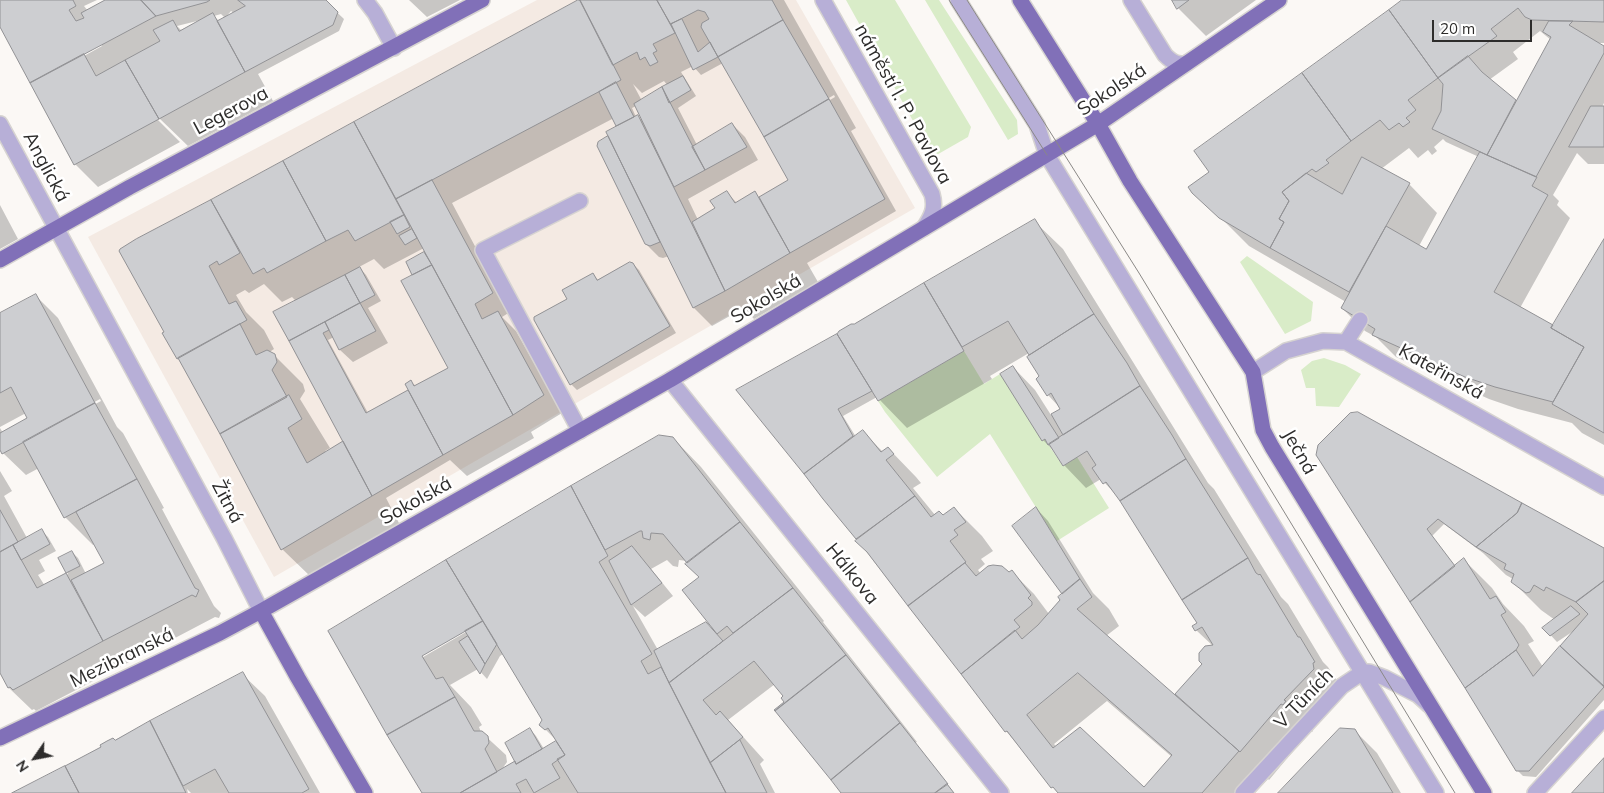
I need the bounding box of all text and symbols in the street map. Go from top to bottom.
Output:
scale bar [1434,10,1534,42]
text: 20 m [1440,19,1475,38]
street label: náměstí I. P. Pavlova [849,20,957,188]
street label: Sokolská [1073,59,1151,121]
street label: Legerova [190,82,272,140]
street label: Anglická [18,128,74,206]
street label: Sokolská [727,269,805,329]
street label: Kateřinská [1395,339,1487,405]
street label: Ječná [1277,425,1321,479]
street label: Sokolská [376,472,456,530]
street label: Žitná [206,477,248,527]
street label: Hálkova [820,539,884,609]
street label: Mezibranská [67,623,177,693]
street label: V Tůních [1270,664,1338,734]
north arrow [10,733,60,783]
text: N [12,757,33,776]

